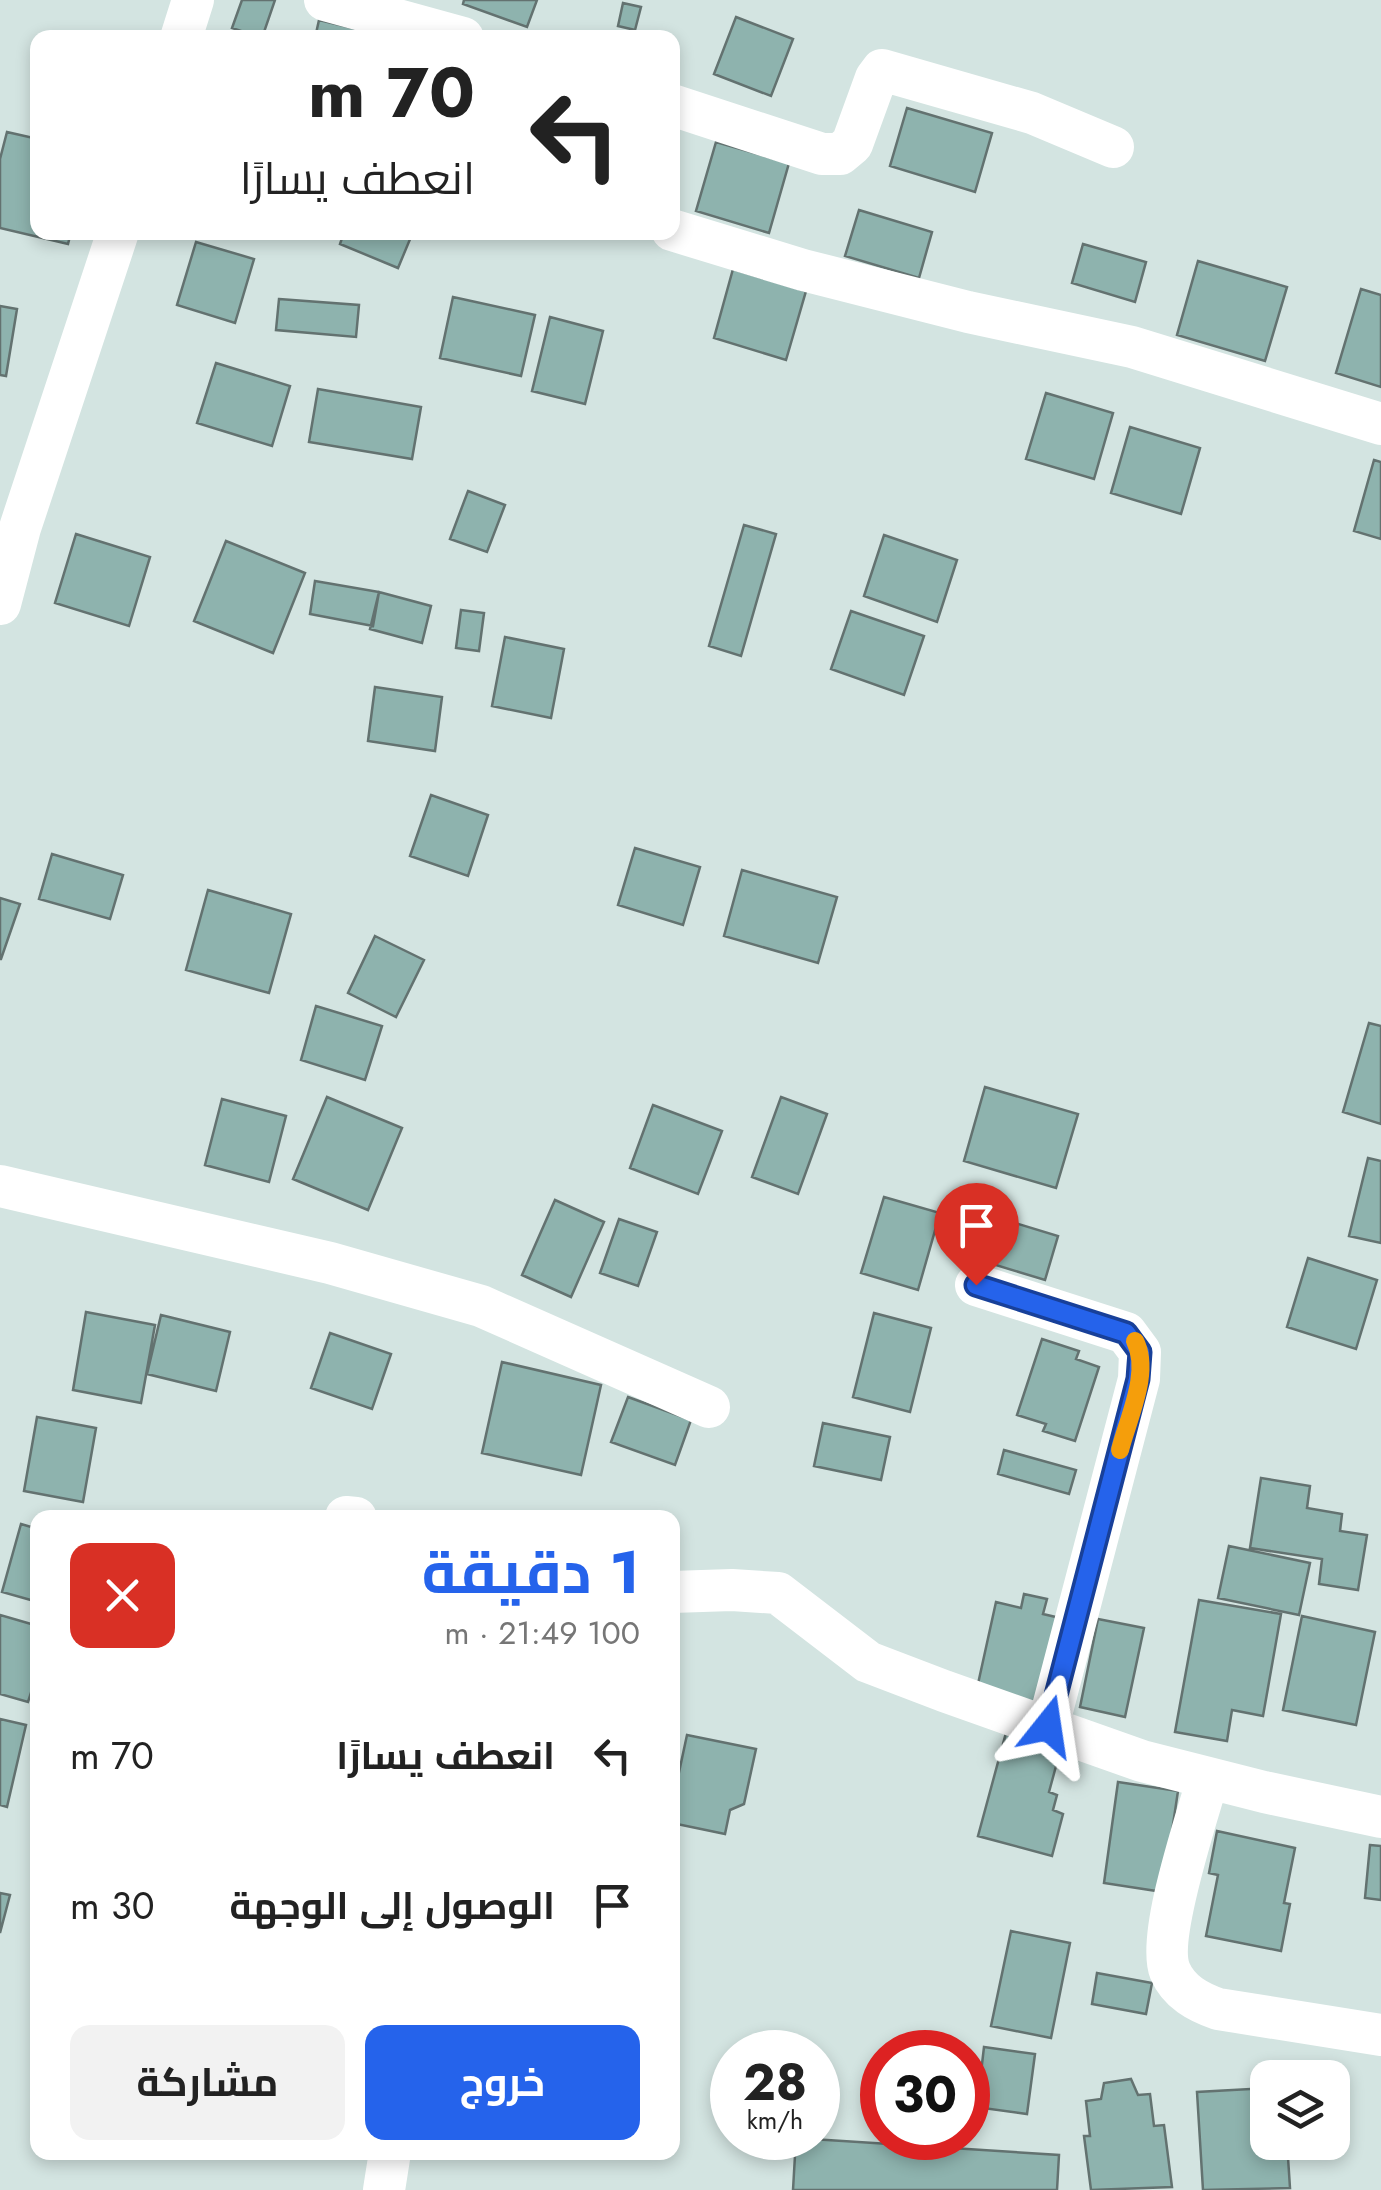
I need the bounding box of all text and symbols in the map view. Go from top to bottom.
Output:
text: 70 m [308,42,475,143]
icon: left [510,70,640,200]
text: انعطف يسارًا [240,146,475,211]
pin [934,1183,1019,1286]
icon: arrive [949,1198,1004,1253]
text: 1 دقيقة [422,1529,640,1616]
button: close [70,1543,175,1648]
text: 100 m · 21:49 [445,1610,640,1656]
position arrow [996,1674,1100,1778]
text: 70 m [70,1728,154,1783]
text: انعطف يسارًا [336,1728,555,1783]
icon: left [585,1728,640,1783]
text: 30 m [70,1878,155,1933]
text: الوصول إلى الوجهة [229,1878,555,1933]
icon: arrive [585,1878,640,1933]
button: مشاركة [70,2025,345,2140]
button: خروج [365,2025,640,2140]
speed limit sign: 30 [860,2030,990,2160]
text: 28 [743,2046,807,2119]
map controls [1250,2060,1350,2160]
button: layers [1250,2060,1350,2160]
text: km/h [747,2102,803,2138]

